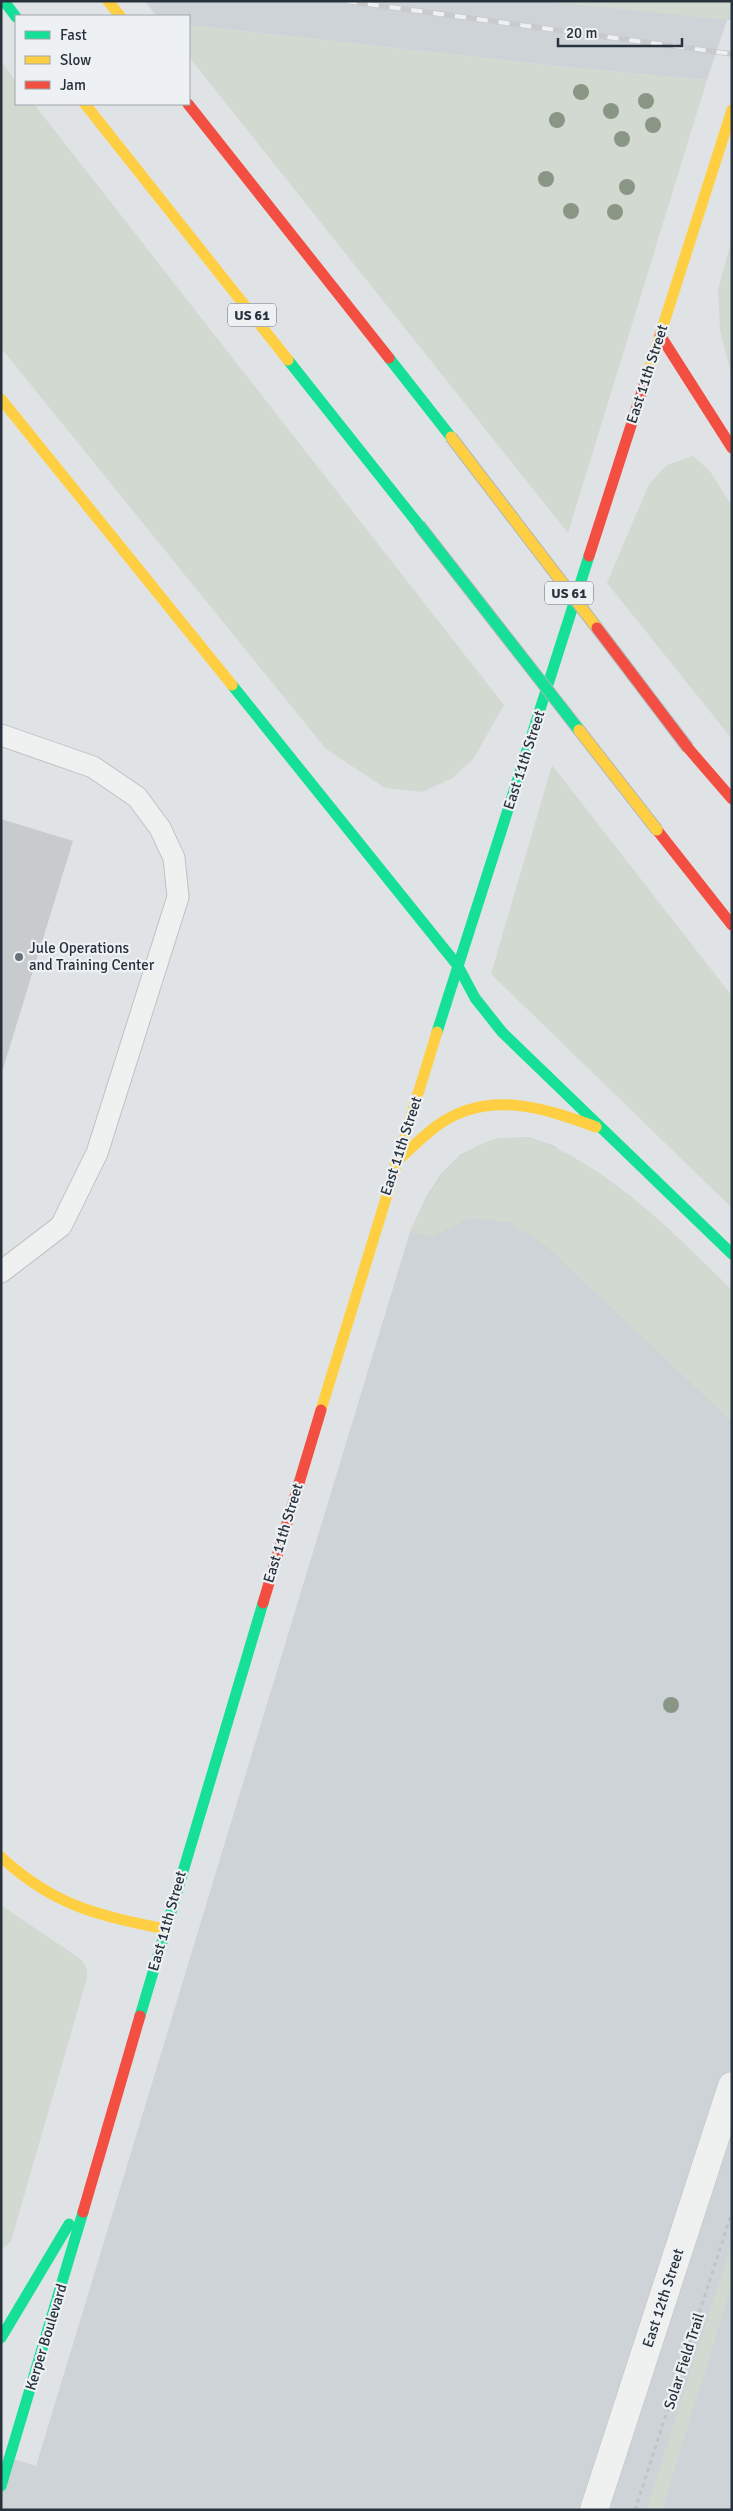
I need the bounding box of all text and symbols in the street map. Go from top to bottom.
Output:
legend [15,15,190,105]
scale bar [558,15,682,47]
text: 20 m [566,24,597,42]
text: Fast [60,26,87,44]
text: Slow [60,51,91,69]
text: Jam [60,76,86,94]
road number: US 61 [228,304,276,326]
street label: East 11th Street [623,322,671,426]
road number: US 61 [545,582,593,604]
street label: East 11th Street [500,708,548,812]
place label: Jule Operations and Training Center [29,939,155,974]
marker: Jule Operations and Training Center [13,951,25,963]
street label: East 11th Street [377,1094,425,1198]
street label: East 11th Street [259,1481,307,1585]
street label: East 11th Street [144,1869,190,1973]
street label: East 12th Street [639,2246,687,2350]
street label: Kerper Boulevard [21,2282,71,2392]
street label: Solar Field Trail [660,2311,708,2411]

